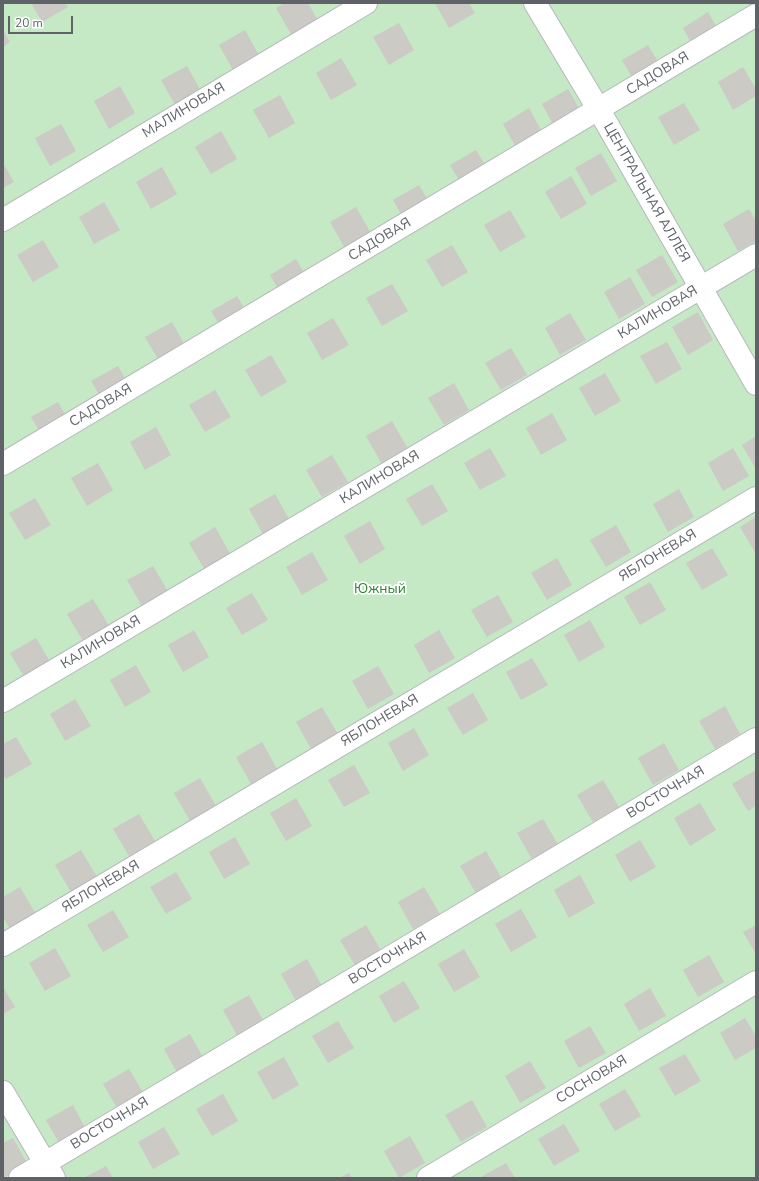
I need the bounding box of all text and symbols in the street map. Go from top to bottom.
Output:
scale bar [10,8,75,34]
text: 20 m [15,15,43,31]
street label: САДОВАЯ [624,49,692,99]
street label: МАЛИНОВАЯ [140,80,228,142]
street label: ЦЕНТРАЛЬНАЯ АЛЛЕЯ [599,120,693,266]
street label: САДОВАЯ [346,215,414,265]
street label: КАЛИНОВАЯ [615,283,701,343]
street label: САДОВАЯ [67,381,135,431]
street label: КАЛИНОВАЯ [337,448,423,508]
street label: ЯБЛОНЕВАЯ [616,526,700,586]
park label: Южный [354,582,406,598]
street label: КАЛИНОВАЯ [58,613,144,673]
street label: ЯБЛОНЕВАЯ [338,691,422,751]
street label: ВОСТОЧНАЯ [624,763,708,823]
street label: ЯБЛОНЕВАЯ [59,857,143,917]
street label: ВОСТОЧНАЯ [346,929,430,989]
street label: СОСНОВАЯ [554,1052,630,1108]
street label: ВОСТОЧНАЯ [68,1094,152,1154]

